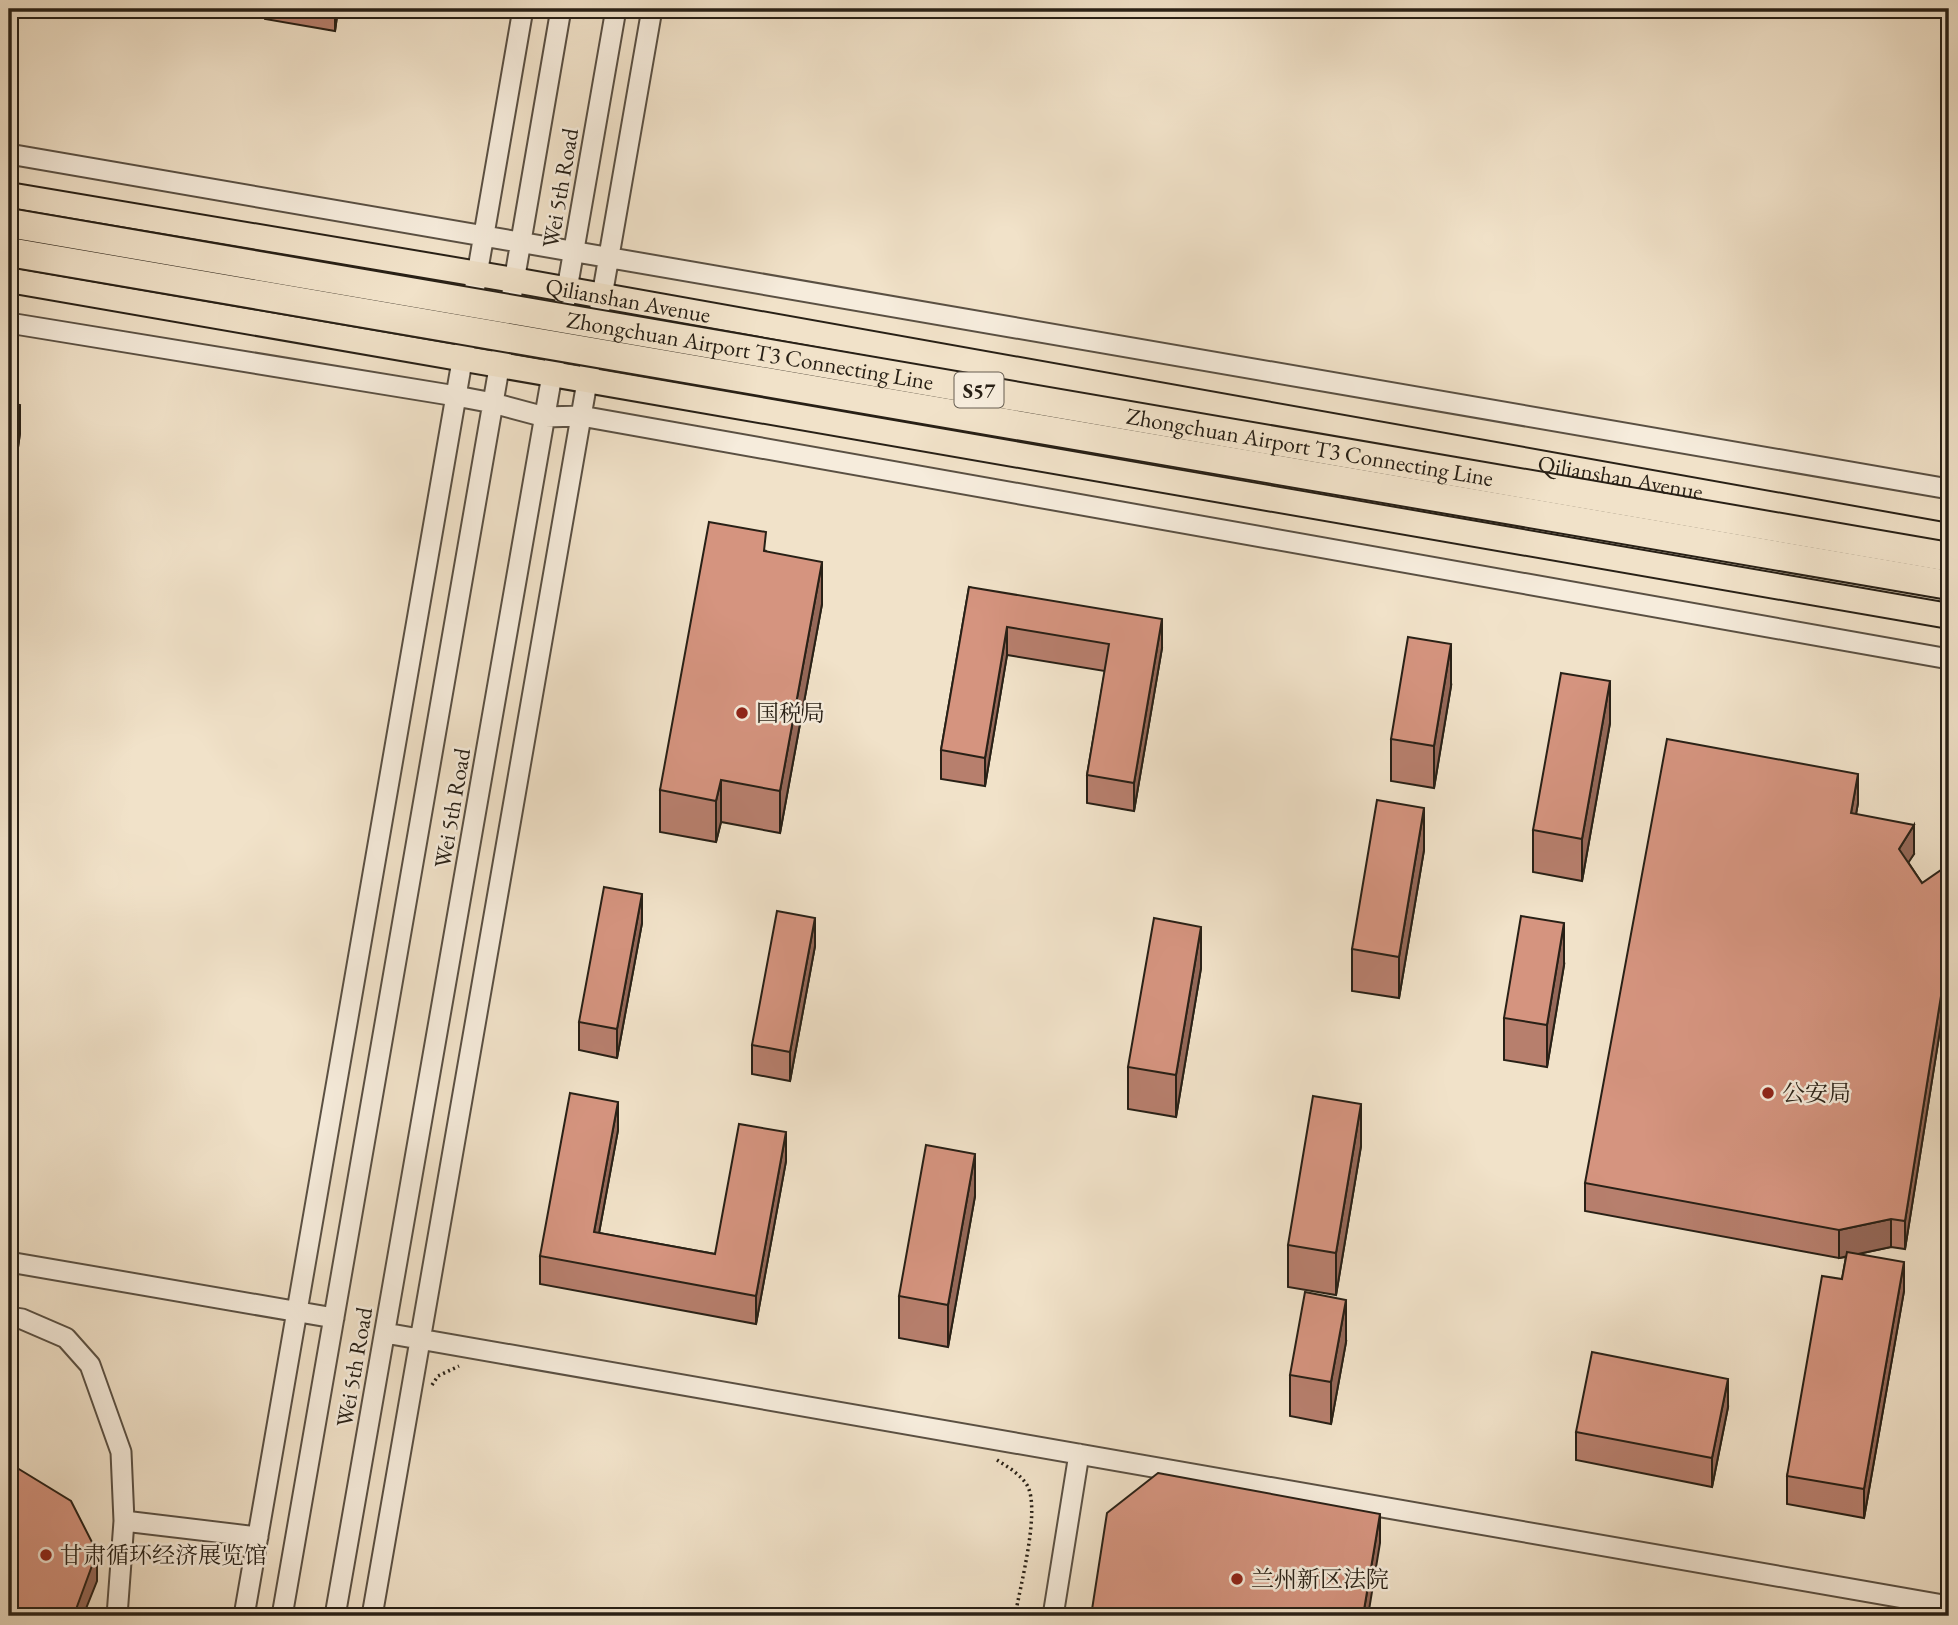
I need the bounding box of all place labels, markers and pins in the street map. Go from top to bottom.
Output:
place label: 国税局 [756,698,825,728]
marker: 国税局 [734,705,750,721]
place label: 公安局 [1782,1078,1851,1108]
marker: 公安局 [1760,1085,1776,1101]
place label: 甘肃循环经济展览馆 [60,1540,267,1570]
marker: 甘肃循环经济展览馆 [38,1547,54,1563]
place label: 兰州新区法院 [1251,1564,1389,1594]
marker: 兰州新区法院 [1229,1571,1245,1587]

